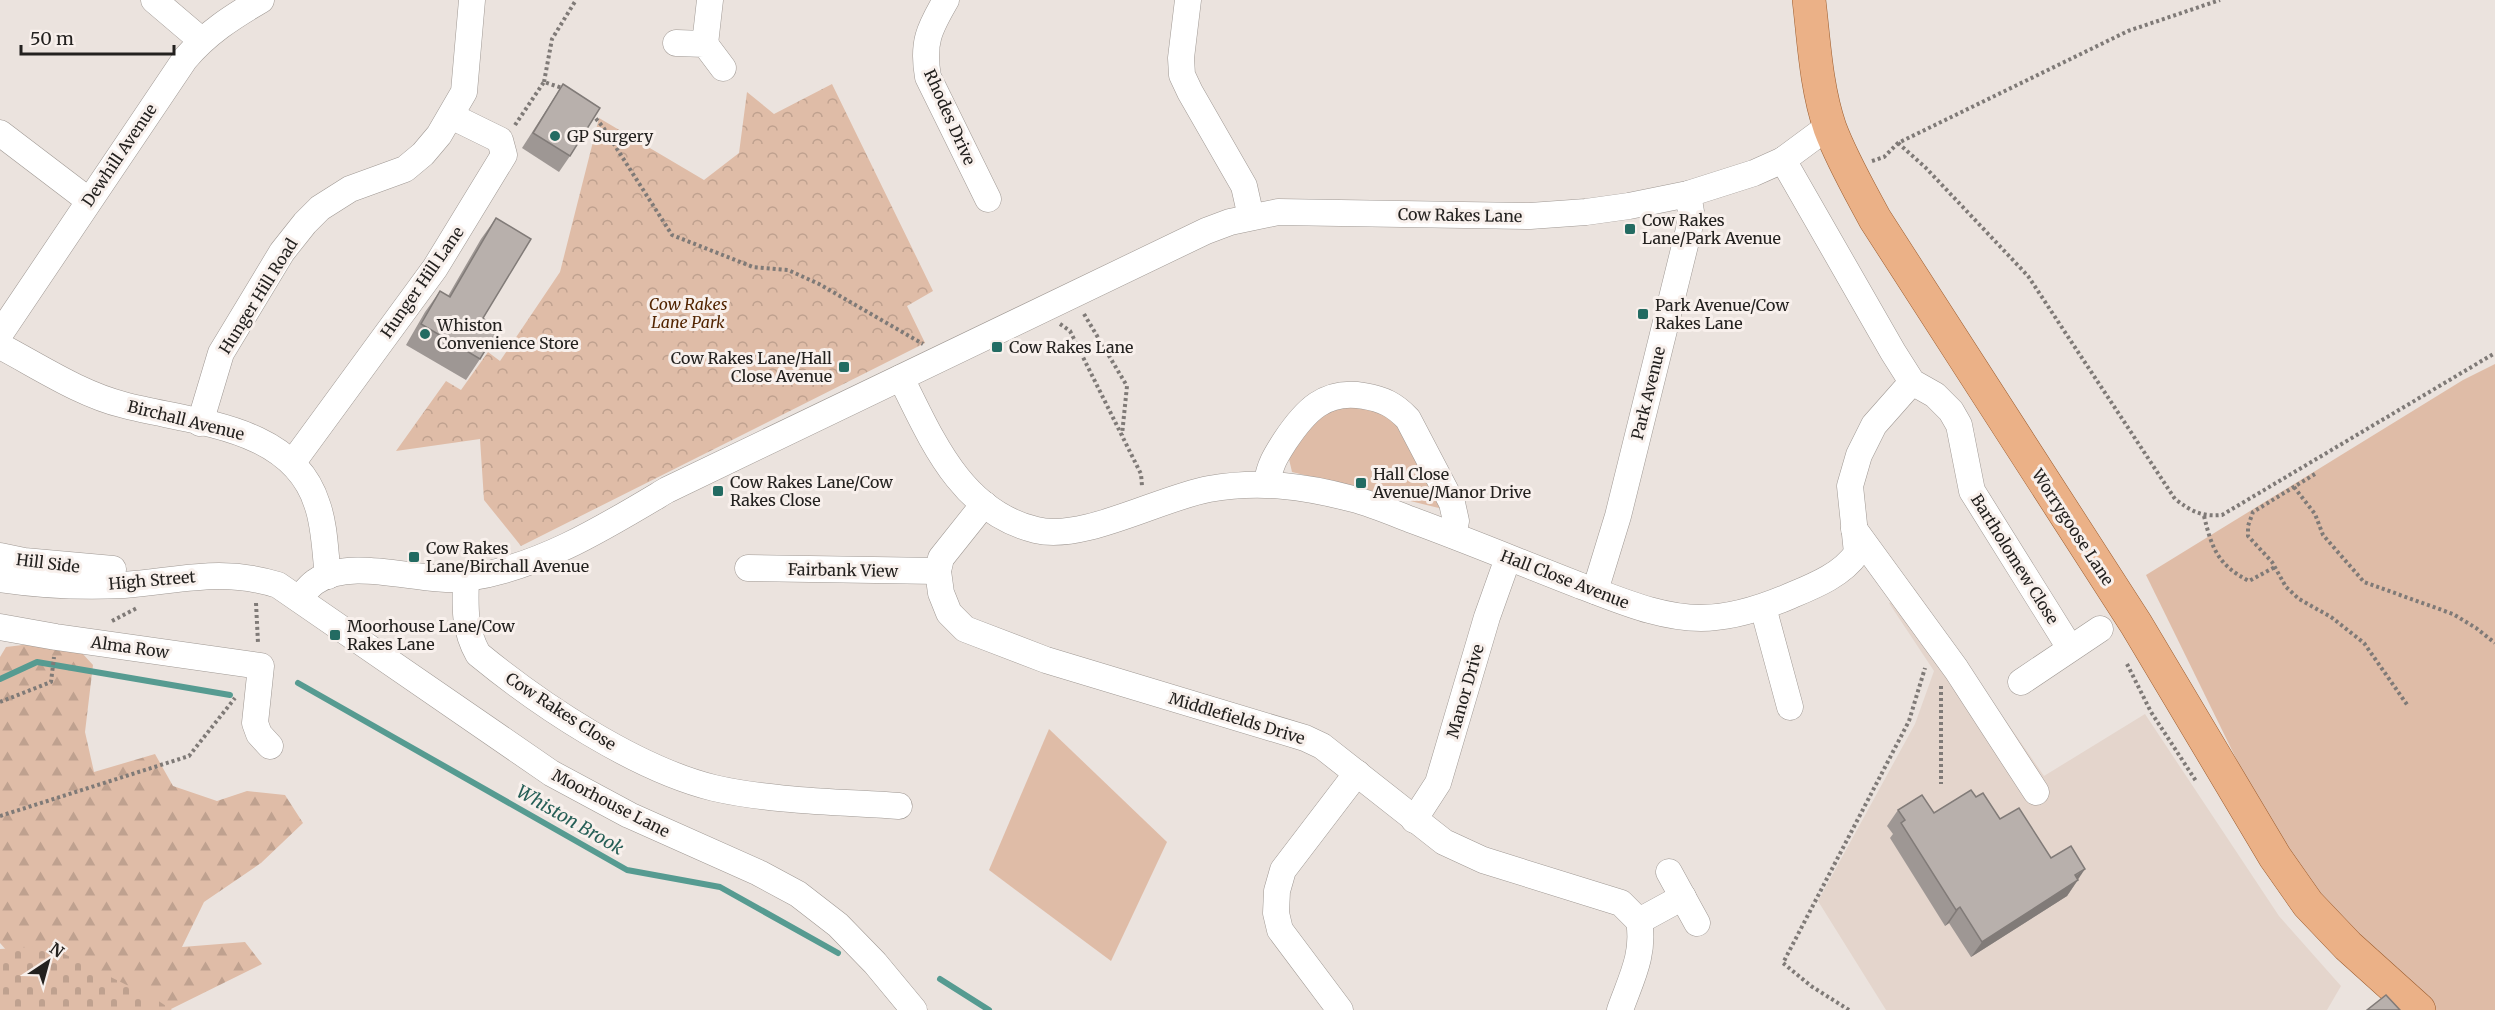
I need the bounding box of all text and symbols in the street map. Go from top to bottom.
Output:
scale bar [21,18,174,56]
text: 50 m [30,27,74,50]
street label: Rhodes Drive [920,66,980,168]
street label: Dewhill Avenue [77,100,161,210]
place label: GP Surgery [567,126,654,146]
marker: GP Surgery [548,129,562,143]
street label: Cow Rakes Lane [1398,204,1522,226]
place label: Cow Rakes Lane/Park Avenue [1642,210,1781,248]
street label: Hunger Hill Lane [376,222,468,342]
marker: Cow Rakes Lane/Park Avenue [1623,222,1637,236]
street label: Hunger Hill Road [214,234,302,357]
park label: Cow Rakes Lane Park [649,294,728,332]
place label: Park Avenue/Cow Rakes Lane [1655,295,1789,333]
marker: Park Avenue/Cow Rakes Lane [1636,307,1650,321]
place label: Whiston Convenience Store [436,315,579,353]
marker: Whiston Convenience Store [418,327,432,341]
place label: Cow Rakes Lane [1009,337,1133,357]
marker: Cow Rakes Lane [990,340,1004,354]
street label: Park Avenue [1627,344,1669,442]
place label: Cow Rakes Lane/Hall Close Avenue [671,348,832,386]
marker: Cow Rakes Lane/Hall Close Avenue [837,360,851,374]
street label: Birchall Avenue [126,396,246,444]
place label: Hall Close Avenue/Manor Drive [1372,464,1531,502]
street label: Worrygoose Lane [2027,464,2118,589]
place label: Cow Rakes Lane/Cow Rakes Close [730,472,893,510]
marker: Hall Close Avenue/Manor Drive [1354,476,1368,490]
marker: Cow Rakes Lane/Cow Rakes Close [711,484,725,498]
street label: Bartholomew Close [1967,490,2063,628]
place label: Cow Rakes Lane/Birchall Avenue [426,538,589,576]
street label: Hall Close Avenue [1498,545,1632,613]
street label: Hill Side [15,549,81,577]
marker: Cow Rakes Lane/Birchall Avenue [407,550,421,564]
street label: Fairbank View [788,559,899,581]
street label: High Street [108,566,197,594]
place label: Moorhouse Lane/Cow Rakes Lane [347,616,515,654]
marker: Moorhouse Lane/Cow Rakes Lane [328,628,342,642]
street label: Alma Row [89,631,171,662]
street label: Manor Drive [1442,642,1488,740]
street label: Cow Rakes Close [502,668,620,754]
street label: Middlefields Drive [1167,688,1307,748]
street label: Moorhouse Lane [549,765,673,841]
water label: Whiston Brook [513,780,628,860]
north arrow [18,932,78,992]
text: N [46,938,68,962]

